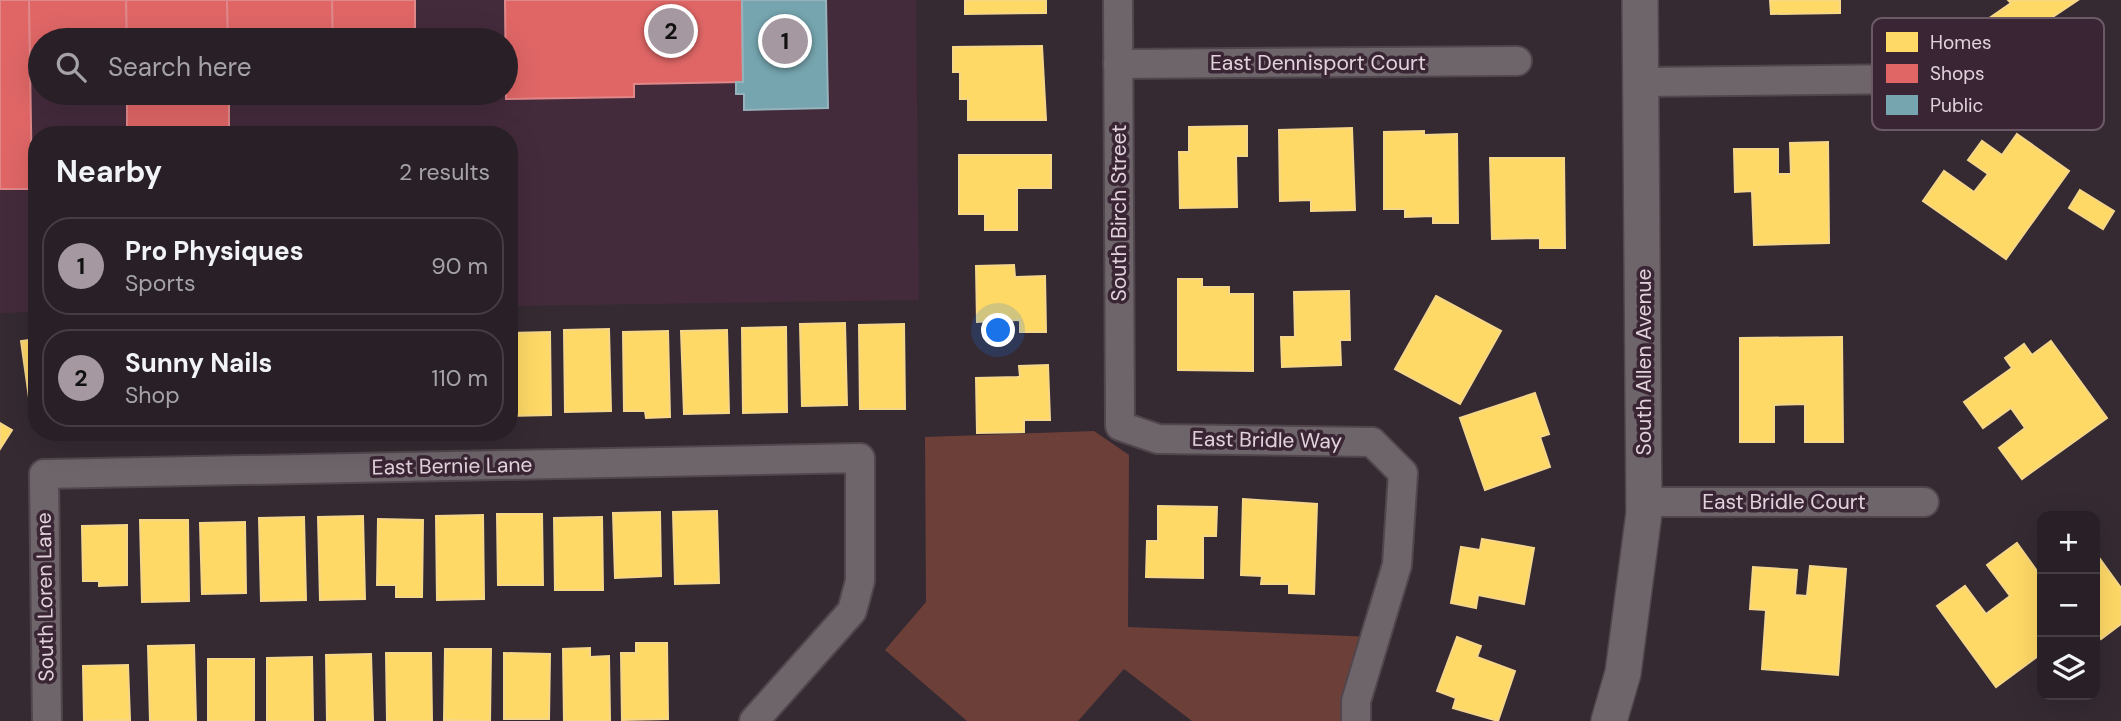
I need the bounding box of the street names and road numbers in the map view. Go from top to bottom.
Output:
street label: East Dennisport Court [1210,49,1426,77]
street label: South Birch Street [1105,125,1133,301]
street label: South Allen Avenue [1630,269,1658,455]
street label: East Bridle Way [1192,425,1343,455]
street label: East Bernie Lane [371,451,533,481]
street label: East Bridle Court [1702,488,1866,516]
street label: South Loren Lane [30,512,60,682]

